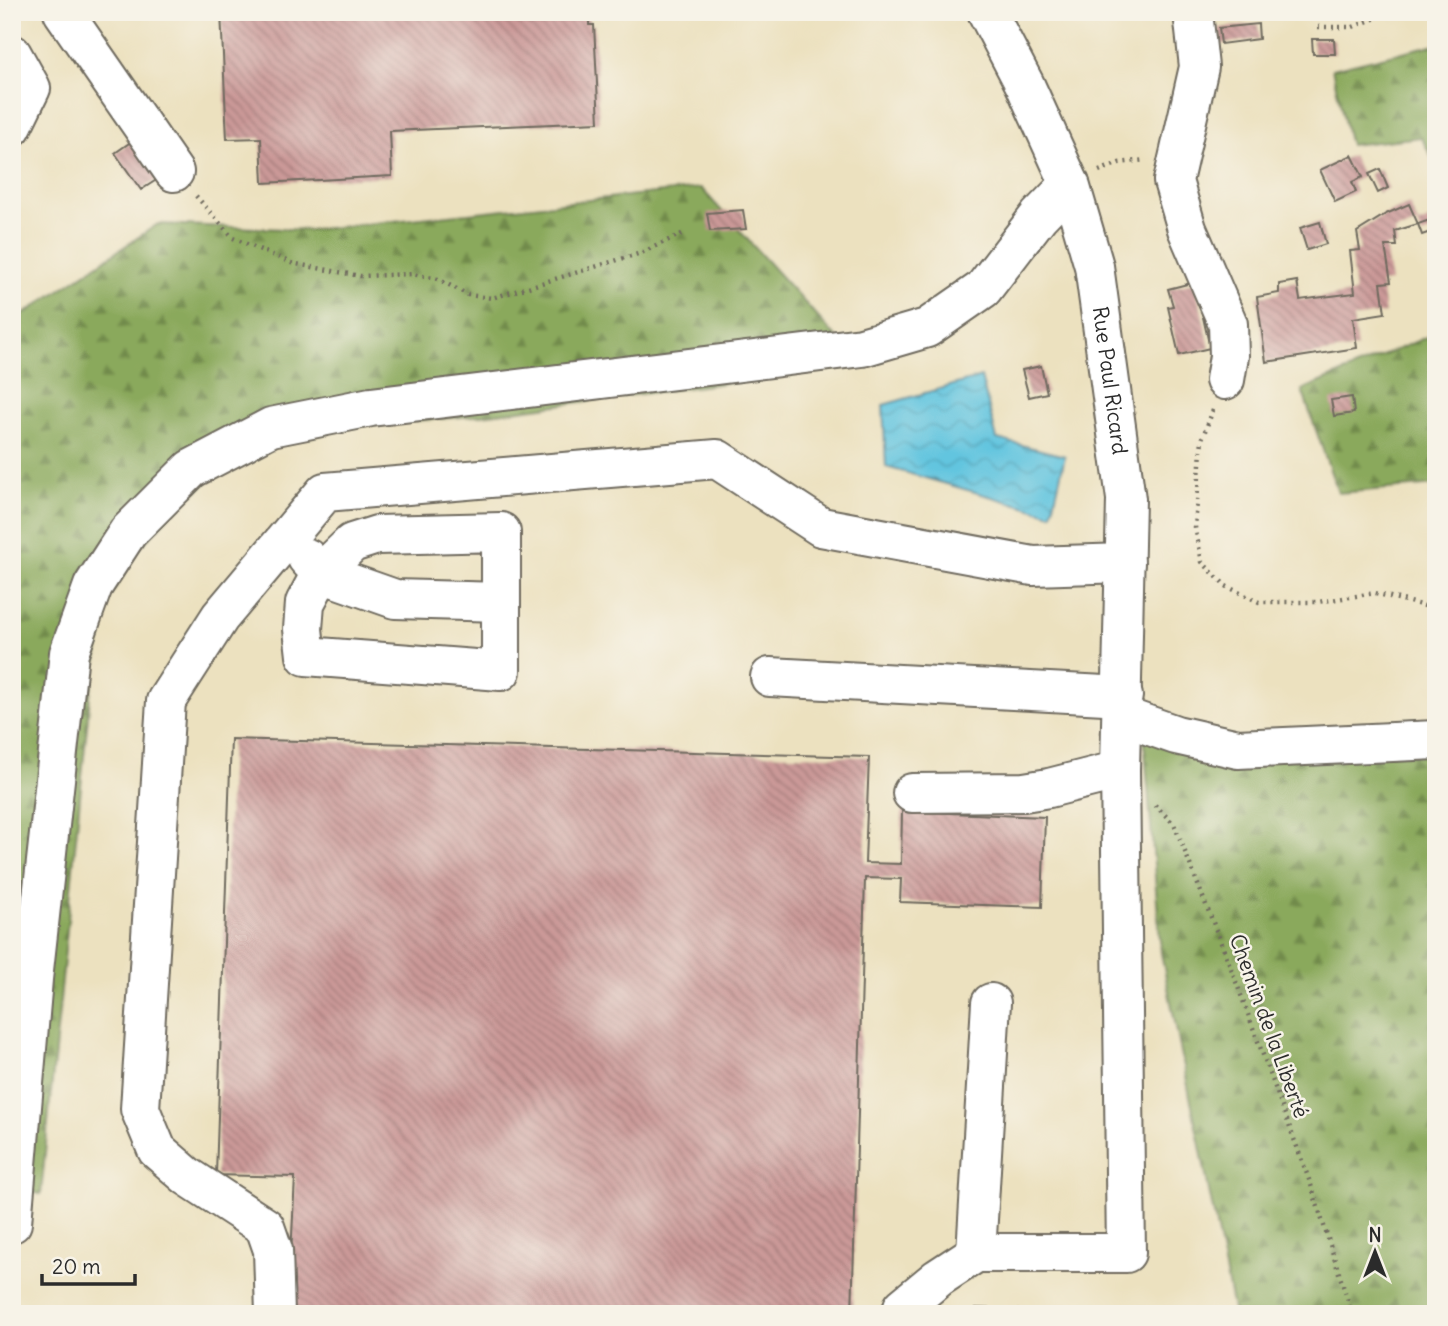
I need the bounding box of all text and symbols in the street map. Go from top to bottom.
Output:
street label: Rue Paul Ricard [1087,305,1134,456]
street label: Chemin de la Liberté [1224,930,1315,1121]
north arrow [1340,1218,1410,1288]
text: N [1368,1223,1382,1247]
scale bar [42,1242,135,1286]
text: 20 m [52,1253,101,1280]

